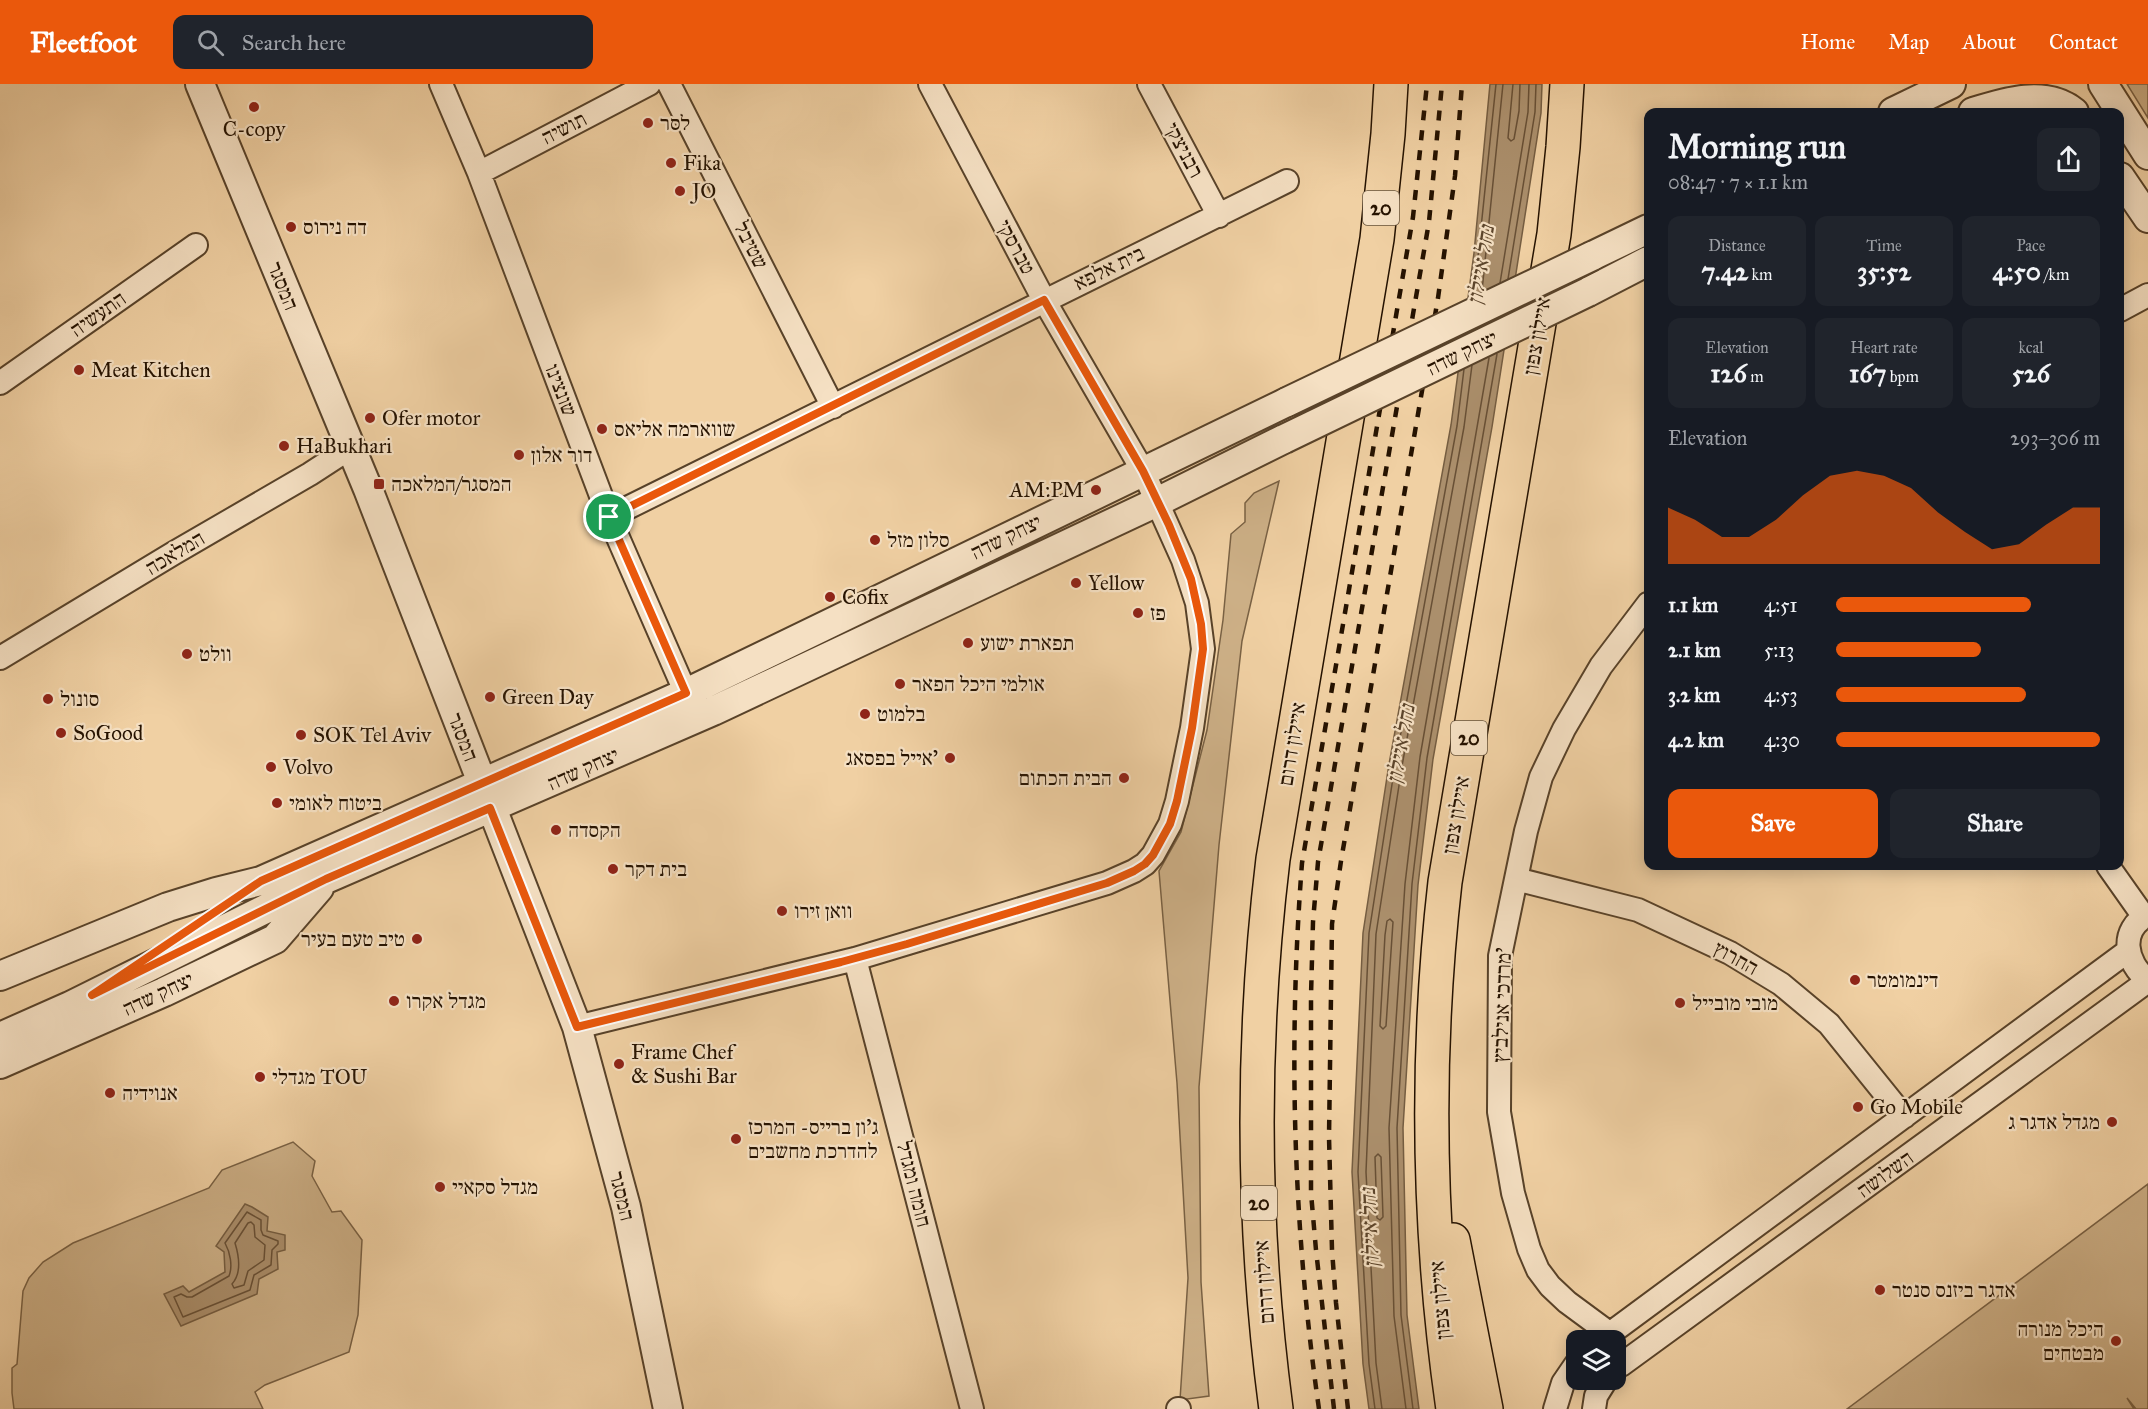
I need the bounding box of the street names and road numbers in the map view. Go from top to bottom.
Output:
street label: תושיה [537,106,591,150]
street label: רבניצקי [1159,118,1209,182]
road number: 20 [1363,191,1399,225]
street label: טברסקי [991,215,1041,279]
street label: שטיבל [728,217,774,273]
street label: בית אלפא [1070,240,1148,296]
street label: המסגר [262,258,304,314]
street label: התעשיה [65,285,131,343]
street label: איילון צפון [1517,295,1557,377]
street label: יצחק שדה [1422,325,1502,381]
street label: שונצינו [539,360,583,420]
street label: יצחק שדה [966,509,1046,565]
street label: המלאכה [141,525,209,581]
street label: איילון דרום [1273,700,1311,788]
street label: המסגר [442,709,484,765]
road number: 20 [1451,721,1487,755]
street label: יצחק שדה [543,742,623,796]
street label: איילון צפון [1436,774,1476,856]
street label: החרוץ [1709,935,1763,981]
street label: מרדכי אנילביץ' [1487,947,1517,1063]
street label: יצחק שדה [118,966,198,1022]
street label: חומה ומגדל [891,1138,937,1230]
street label: השלושה [1852,1145,1918,1203]
street label: המסגר [603,1169,641,1223]
road number: 20 [1241,1186,1277,1220]
street label: איילון דרום [1248,1239,1280,1325]
street label: איילון צפון [1424,1260,1456,1340]

